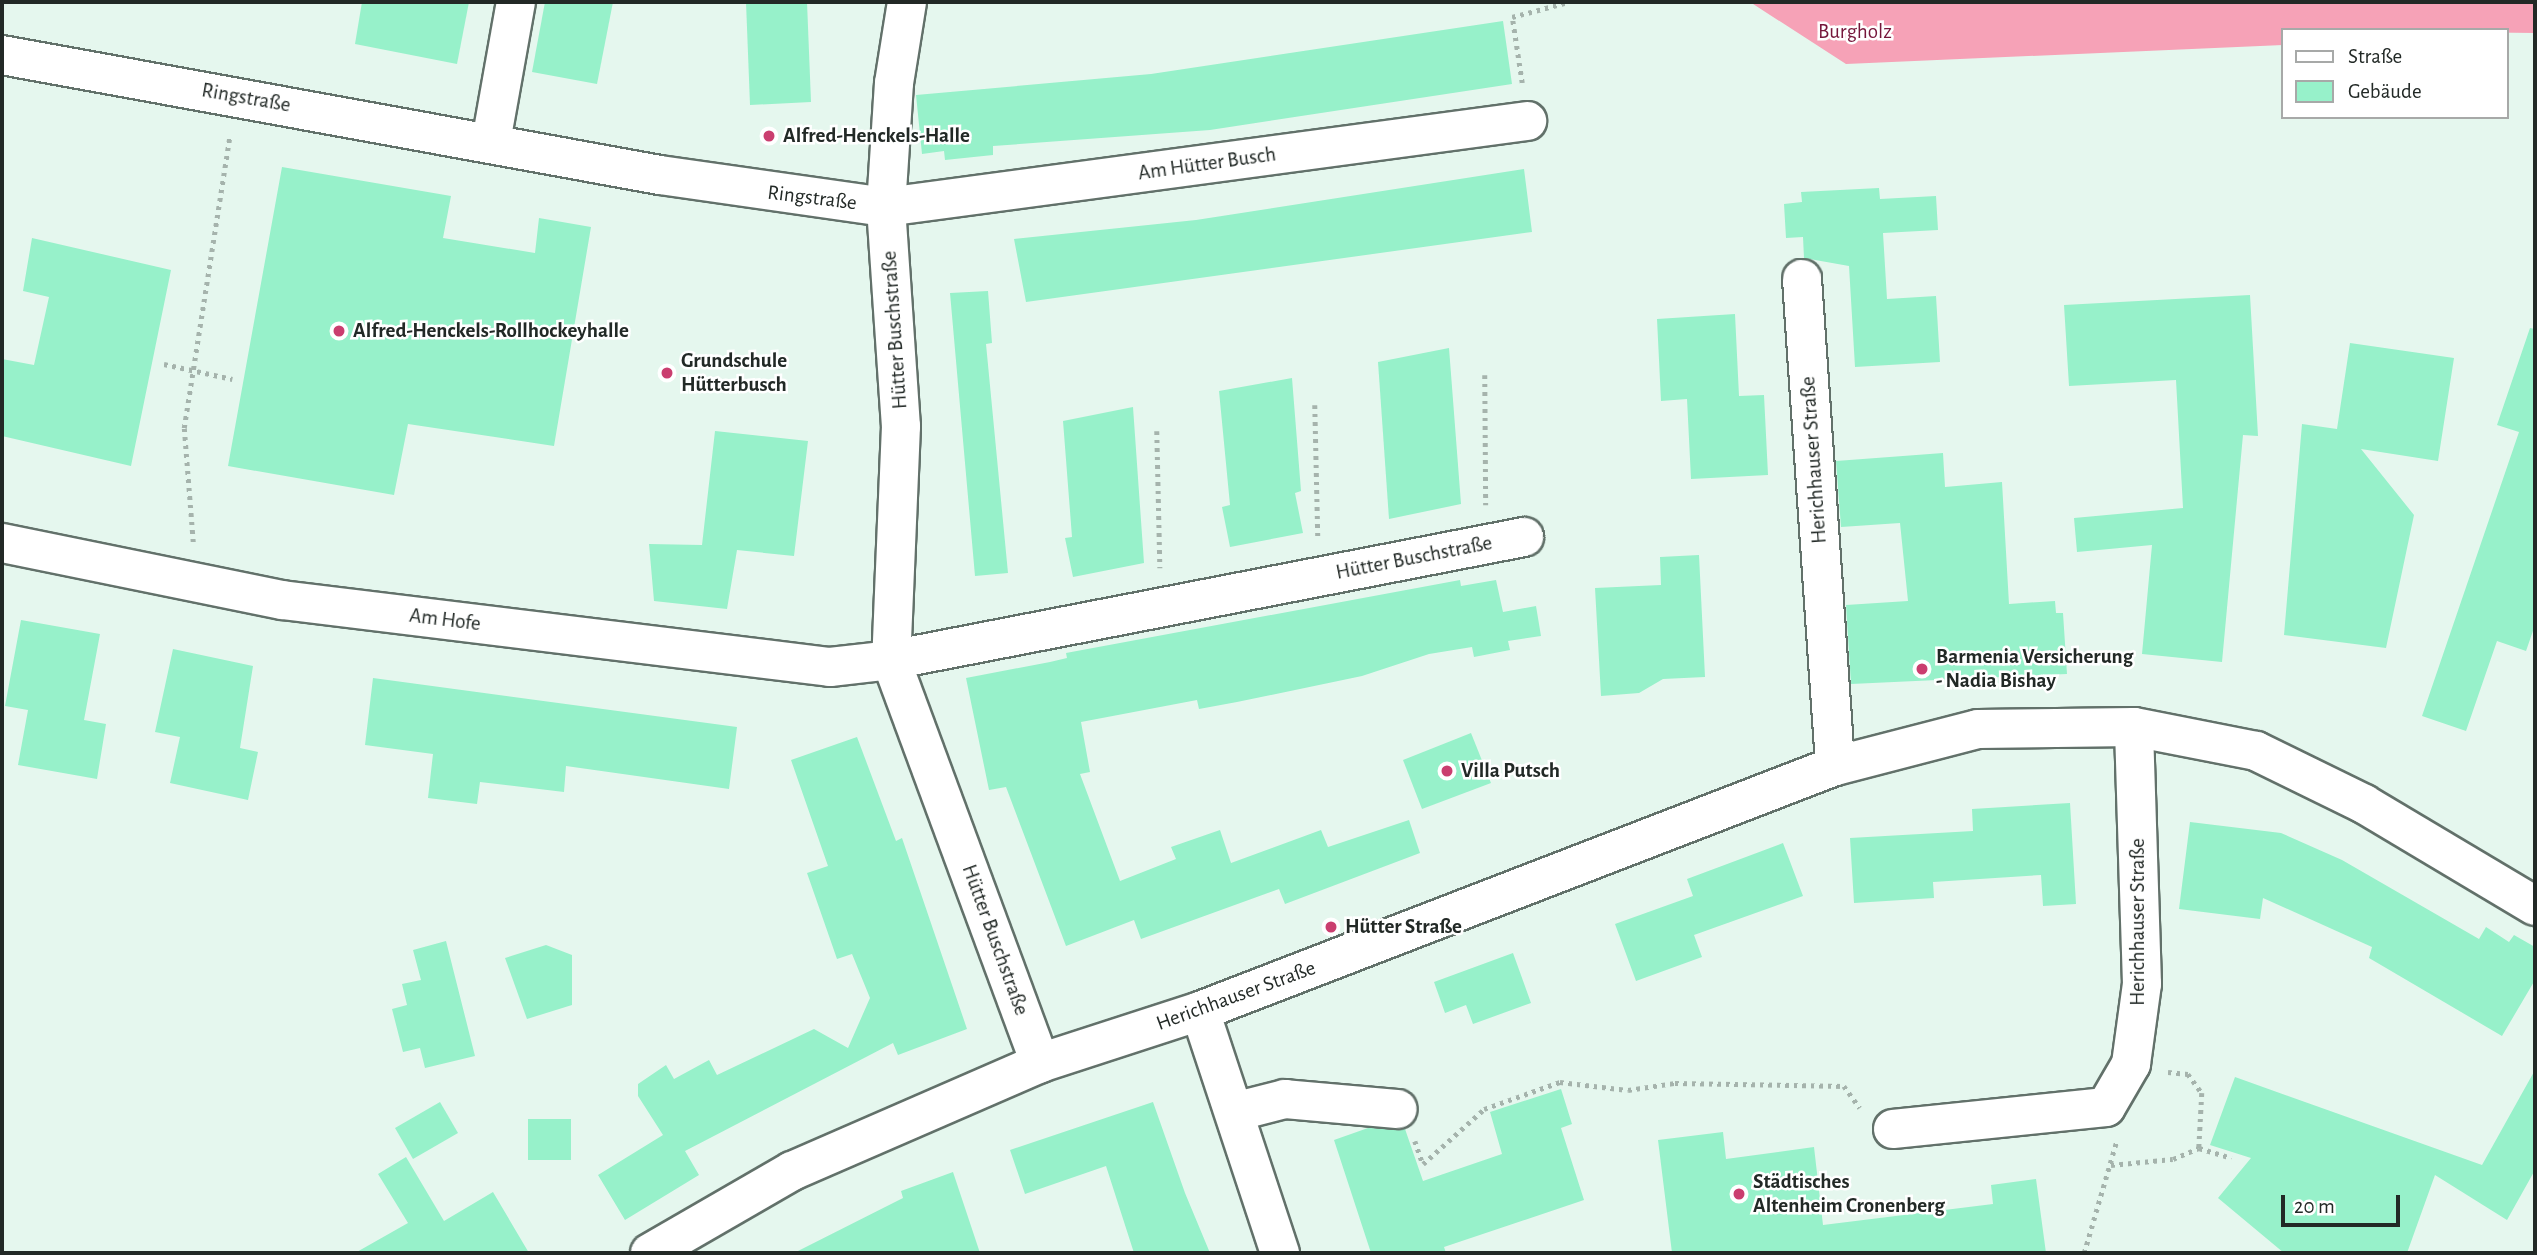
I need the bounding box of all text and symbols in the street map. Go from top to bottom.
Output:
park label: Burgholz [1818,19,1892,45]
legend [2282,28,2509,119]
text: Straße [2348,46,2402,67]
street label: Ringstraße [200,78,292,118]
text: Gebäude [2348,81,2422,102]
place label: Alfred-Henckels-Halle [783,123,970,149]
marker: Alfred-Henckels-Halle [761,128,777,144]
street label: Am Hütter Busch [1136,142,1278,186]
street label: Ringstraße [766,180,858,216]
street label: Hütter Buschstraße [877,250,913,410]
place label: Alfred-Henckels-Rollhockeyhalle [353,318,629,344]
marker: Alfred-Henckels-Rollhockeyhalle [331,323,347,339]
place label: Grundschule Hütterbusch [681,348,787,398]
marker: Grundschule Hütterbusch [659,365,675,381]
street label: Herichhauser Straße [1796,375,1832,545]
street label: Hütter Buschstraße [1334,530,1494,586]
street label: Am Hofe [408,603,482,637]
place label: Barmenia Versicherung - Nadia Bishay [1936,644,2133,694]
marker: Barmenia Versicherung - Nadia Bishay [1914,661,1930,677]
place label: Villa Putsch [1461,758,1560,784]
marker: Villa Putsch [1439,763,1455,779]
street label: Herichhauser Straße [2125,838,2151,1006]
street label: Hütter Buschstraße [956,861,1034,1019]
place label: Hütter Straße [1345,914,1462,940]
marker: Hütter Straße [1323,919,1339,935]
street label: Herichhauser Straße [1153,955,1319,1037]
place label: Städtisches Altenheim Cronenberg [1753,1169,1945,1219]
scale bar [2285,1182,2404,1226]
marker: Städtisches Altenheim Cronenberg [1731,1186,1747,1202]
text: 20 m [2294,1196,2335,1217]

